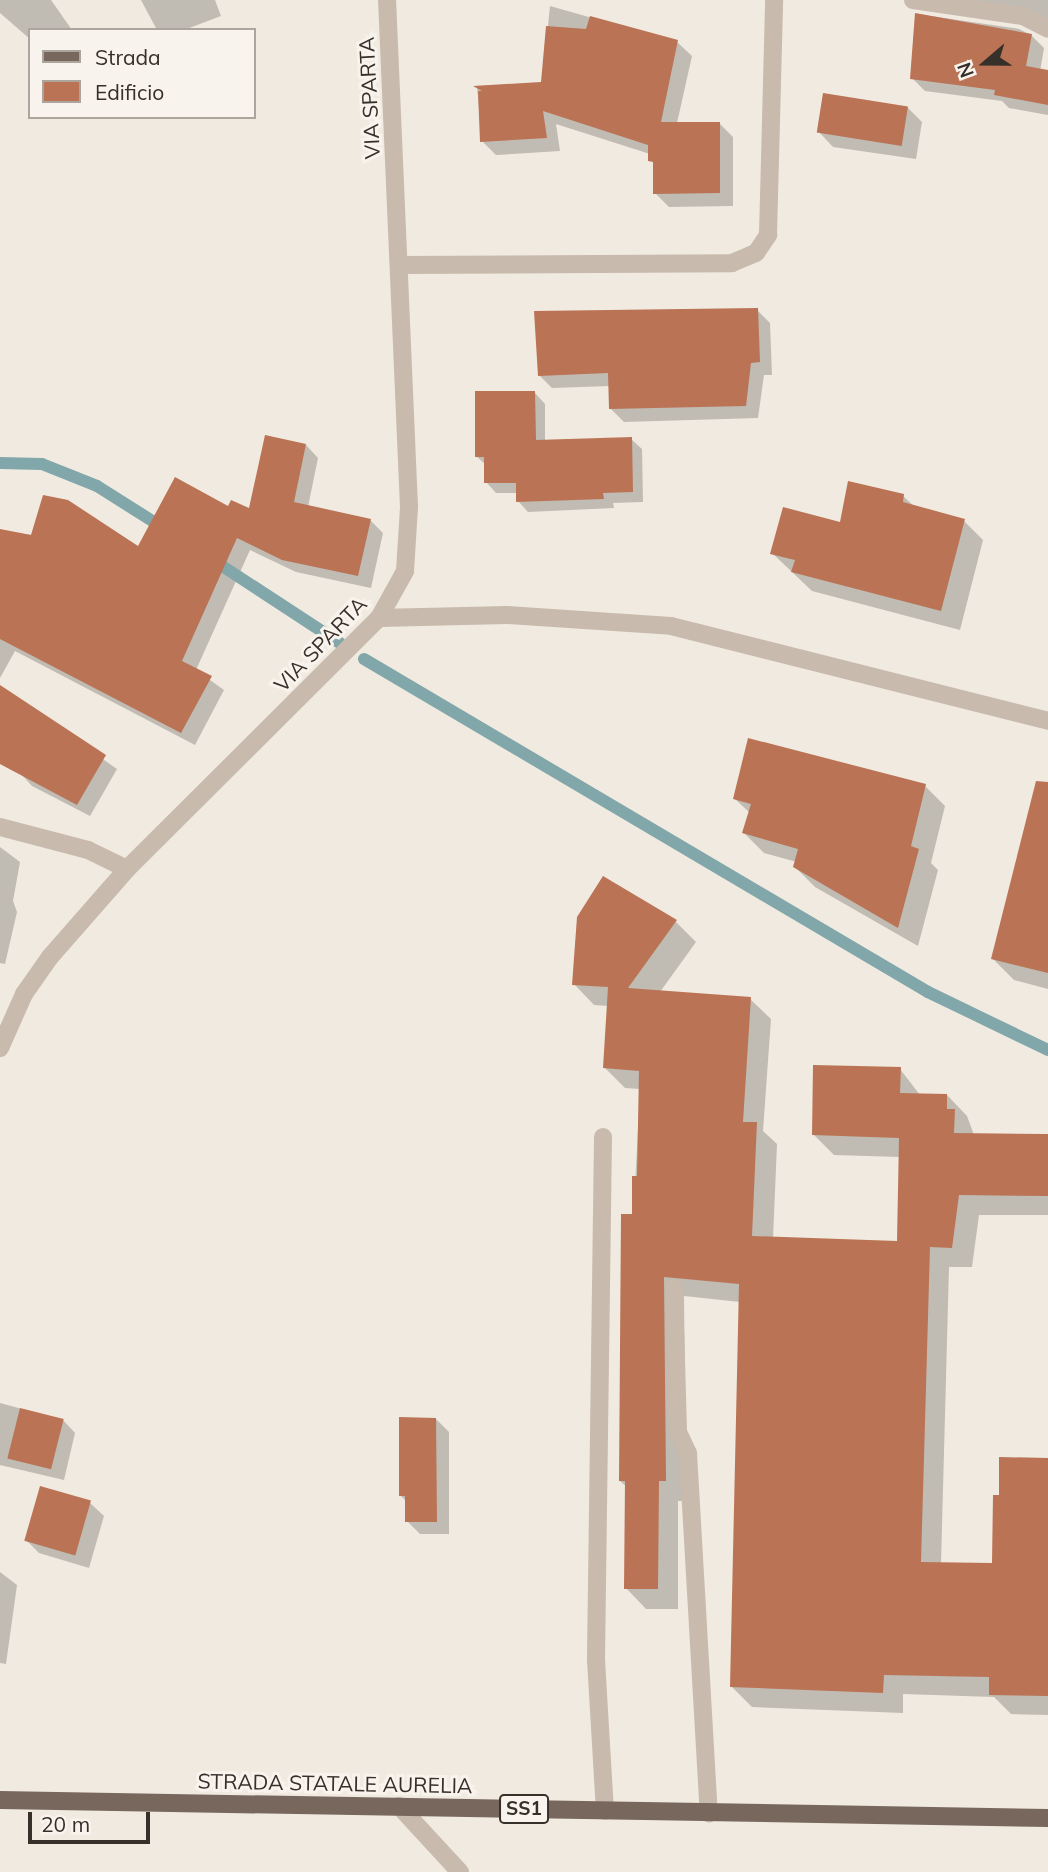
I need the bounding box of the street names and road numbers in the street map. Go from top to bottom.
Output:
street label: VIA SPARTA [353,36,385,160]
street label: VIA SPARTA [268,591,372,697]
street label: STRADA STATALE AURELIA [197,1768,473,1798]
road number: SS1 [498,1794,550,1825]

